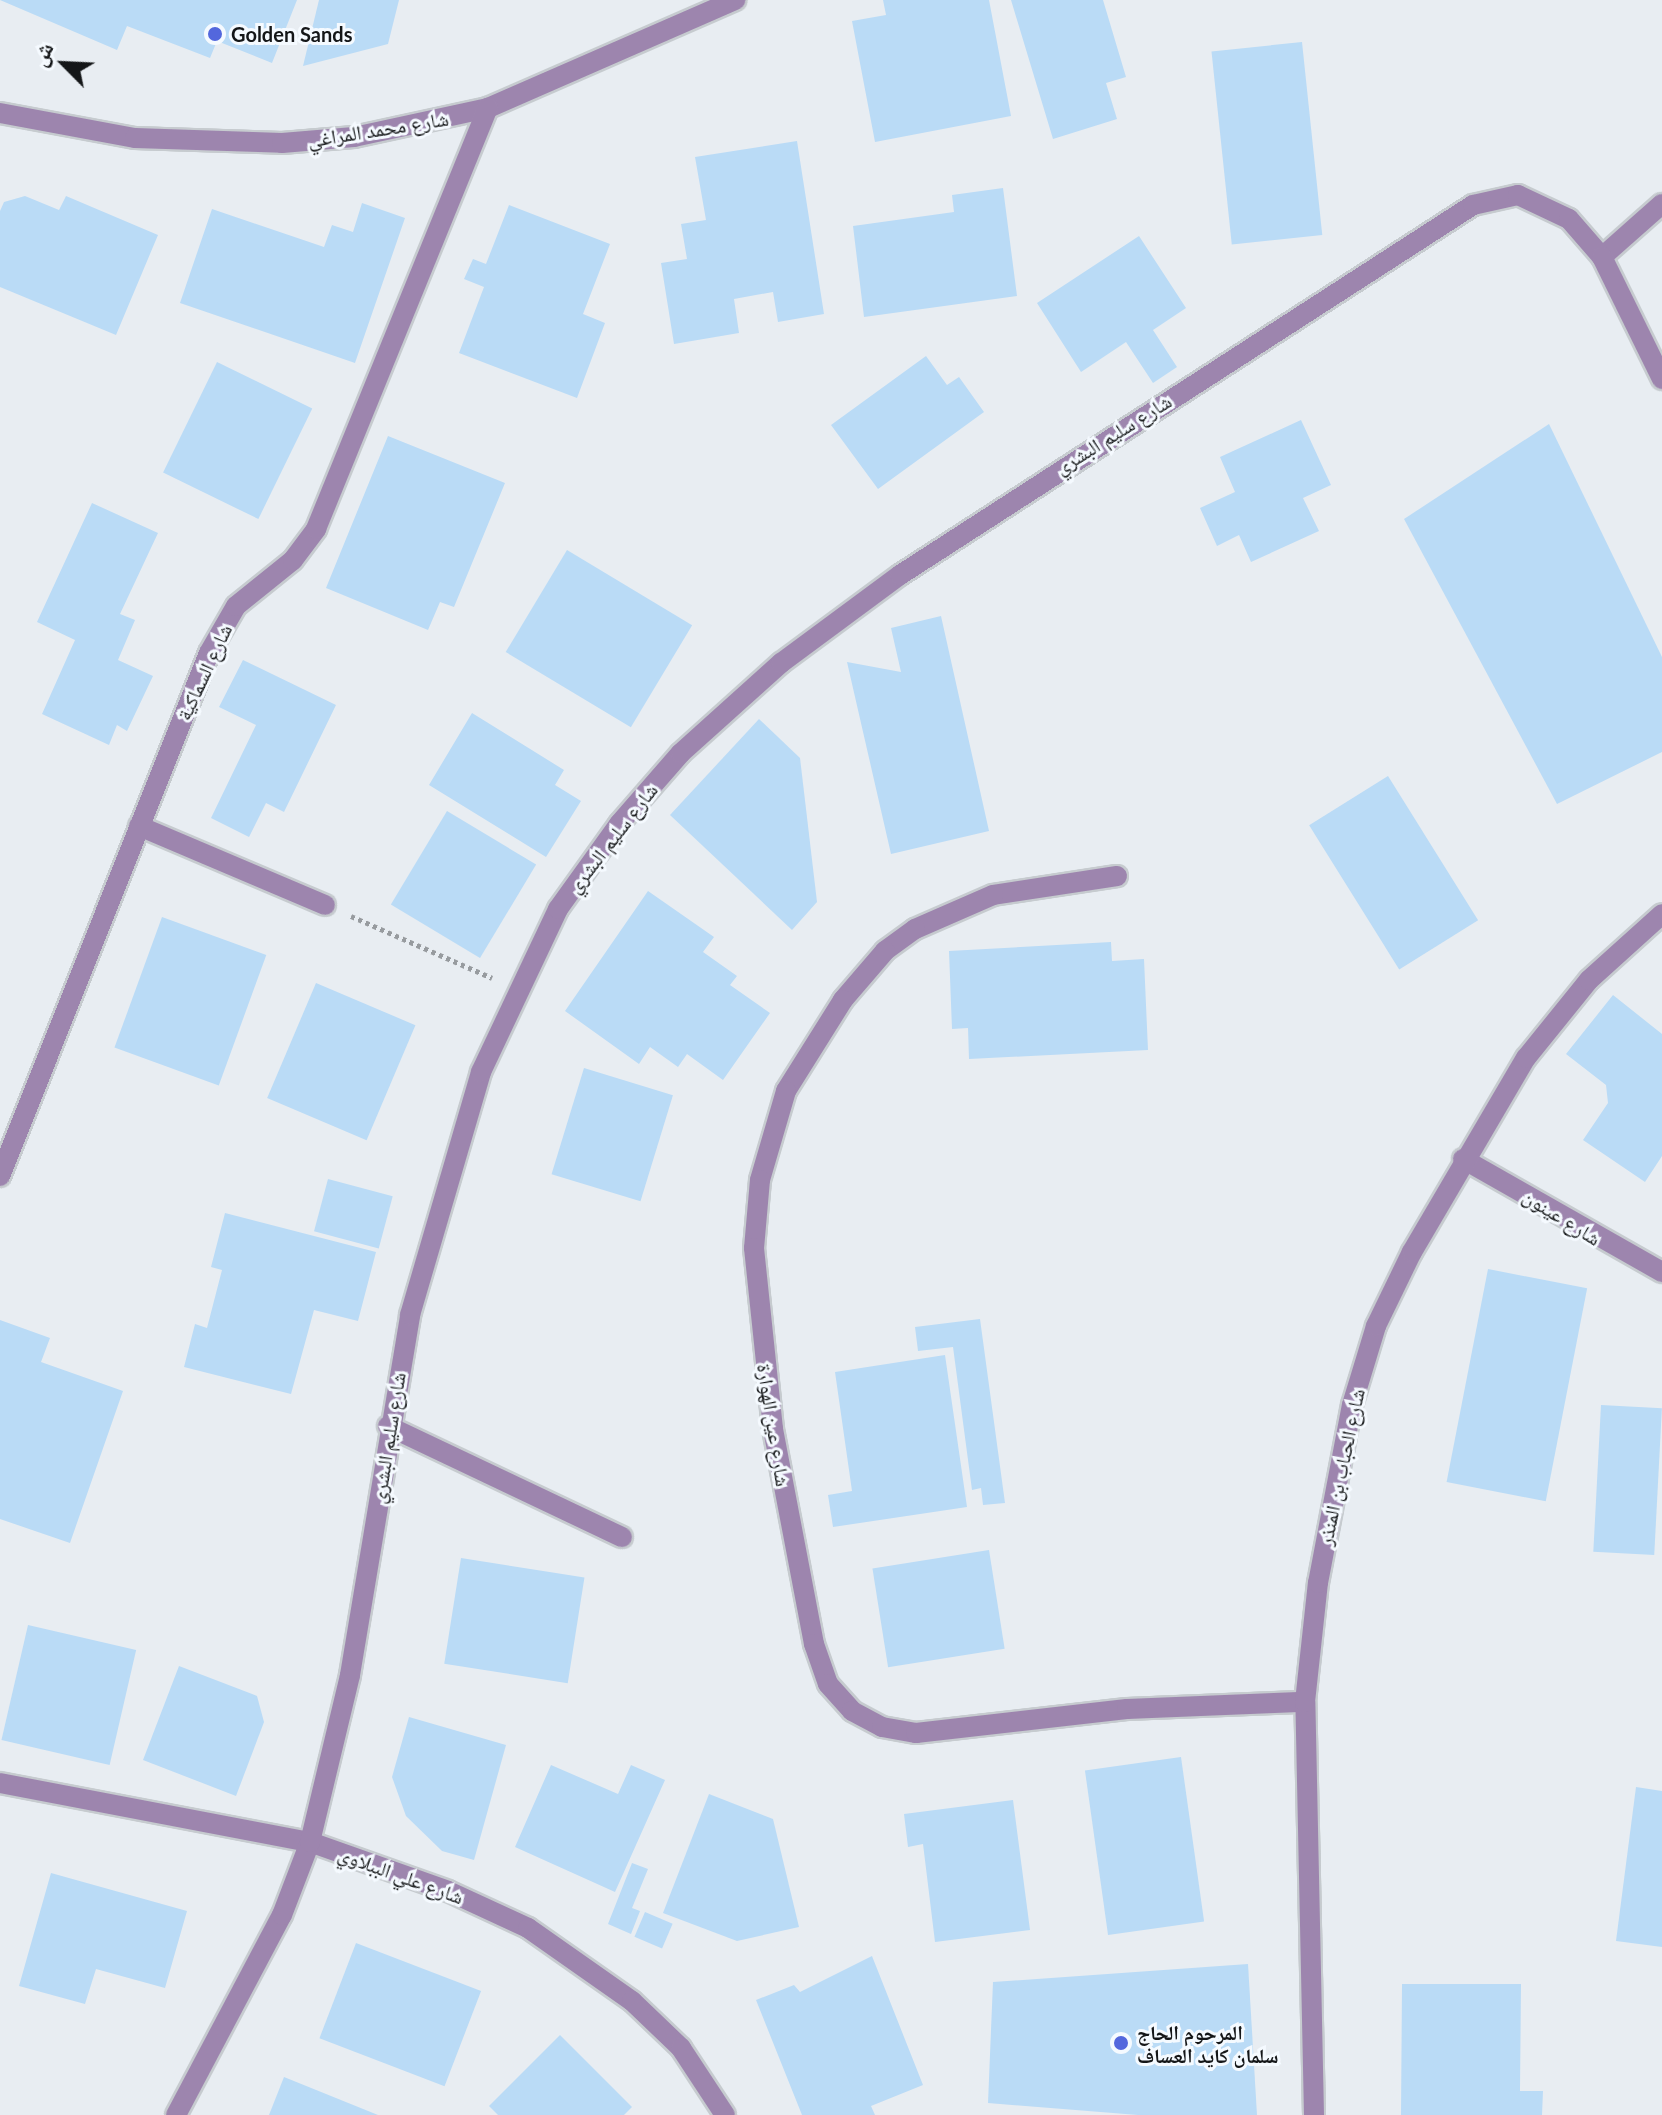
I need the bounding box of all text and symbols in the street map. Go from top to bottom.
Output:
place label: Golden Sands [231,22,352,46]
north arrow [24,24,104,104]
marker: Golden Sands [206,25,224,43]
text: ش [25,38,59,70]
street label: شارع محمد المراغي [306,106,450,152]
street label: شارع سليم البشري [1050,389,1176,479]
street label: شارع السماكية [171,620,237,724]
street label: شارع سليم البشري [562,778,662,898]
street label: شارع عينون [1519,1184,1605,1250]
street label: شارع عين الهوارة [752,1362,796,1488]
street label: شارع سليم البشري [366,1371,410,1505]
street label: شارع الحباب بن المنذر [1313,1386,1369,1548]
street label: شارع علي الببلاوي [335,1841,467,1909]
place label: المرحوم الحاج سلمان كايد العساف [1137,2020,1279,2067]
marker: المرحوم الحاج سلمان كايد العساف [1112,2034,1130,2052]

